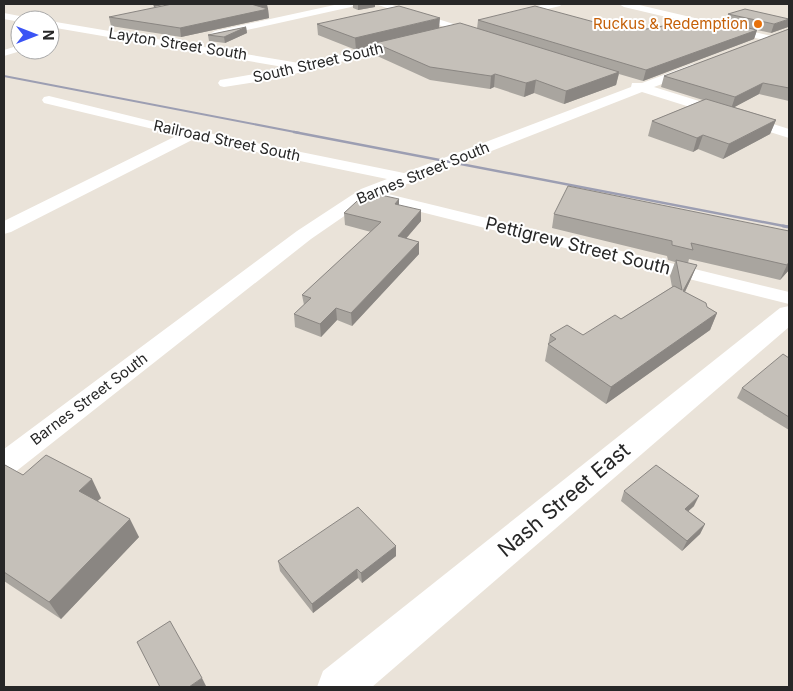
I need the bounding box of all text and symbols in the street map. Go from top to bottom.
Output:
north arrow [10,10,60,60]
place label: Ruckus & Redemption [593,14,748,33]
marker: Ruckus & Redemption [752,18,764,30]
street label: Layton Street South [107,23,249,64]
text: N [40,30,57,40]
street label: South Street South [251,38,385,87]
street label: Railroad Street South [152,116,302,165]
street label: Barnes Street South [354,137,492,208]
street label: Pettigrew Street South [483,212,673,279]
street label: Barnes Street South [26,348,151,449]
street label: Nash Street East [493,437,635,562]

